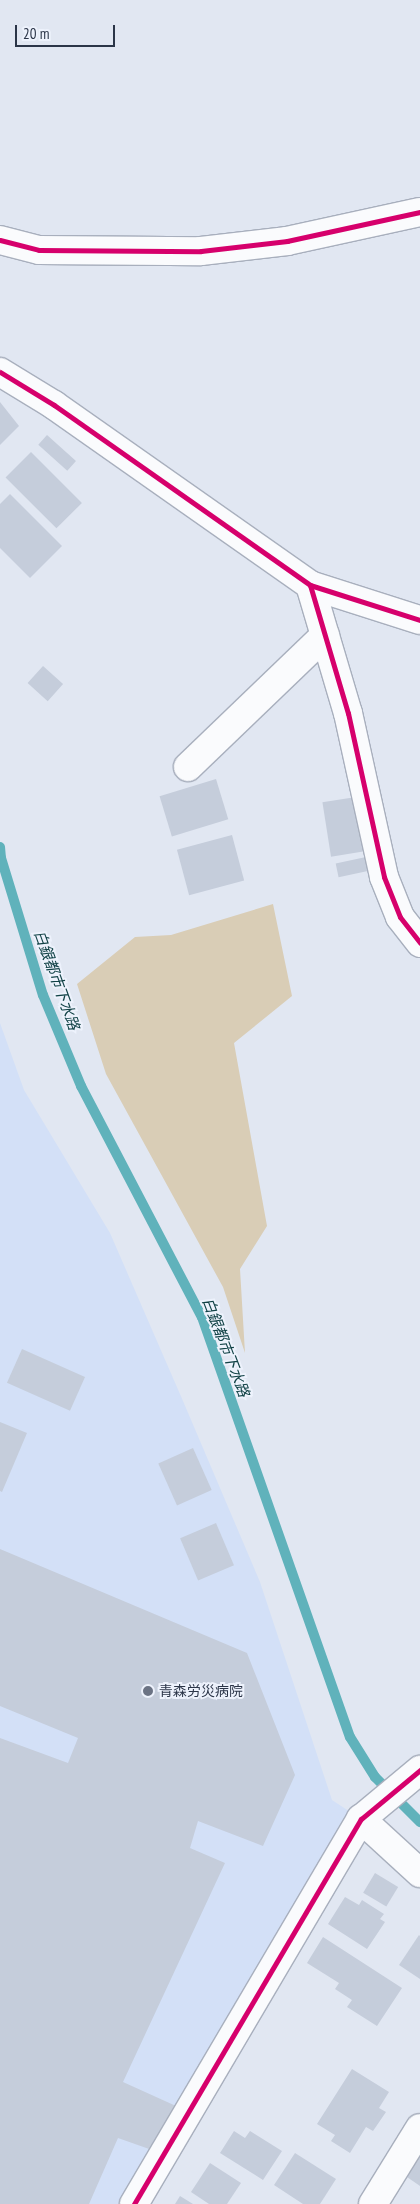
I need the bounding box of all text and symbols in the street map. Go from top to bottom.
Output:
scale bar [18,15,118,47]
text: 20 m [23,24,49,43]
water label: 白銀都市下水路 [31,928,83,1032]
water label: 白銀都市下水路 [199,1295,253,1399]
place label: 青森労災病院 [159,1683,243,1699]
marker: 青森労災病院 [141,1684,155,1698]

